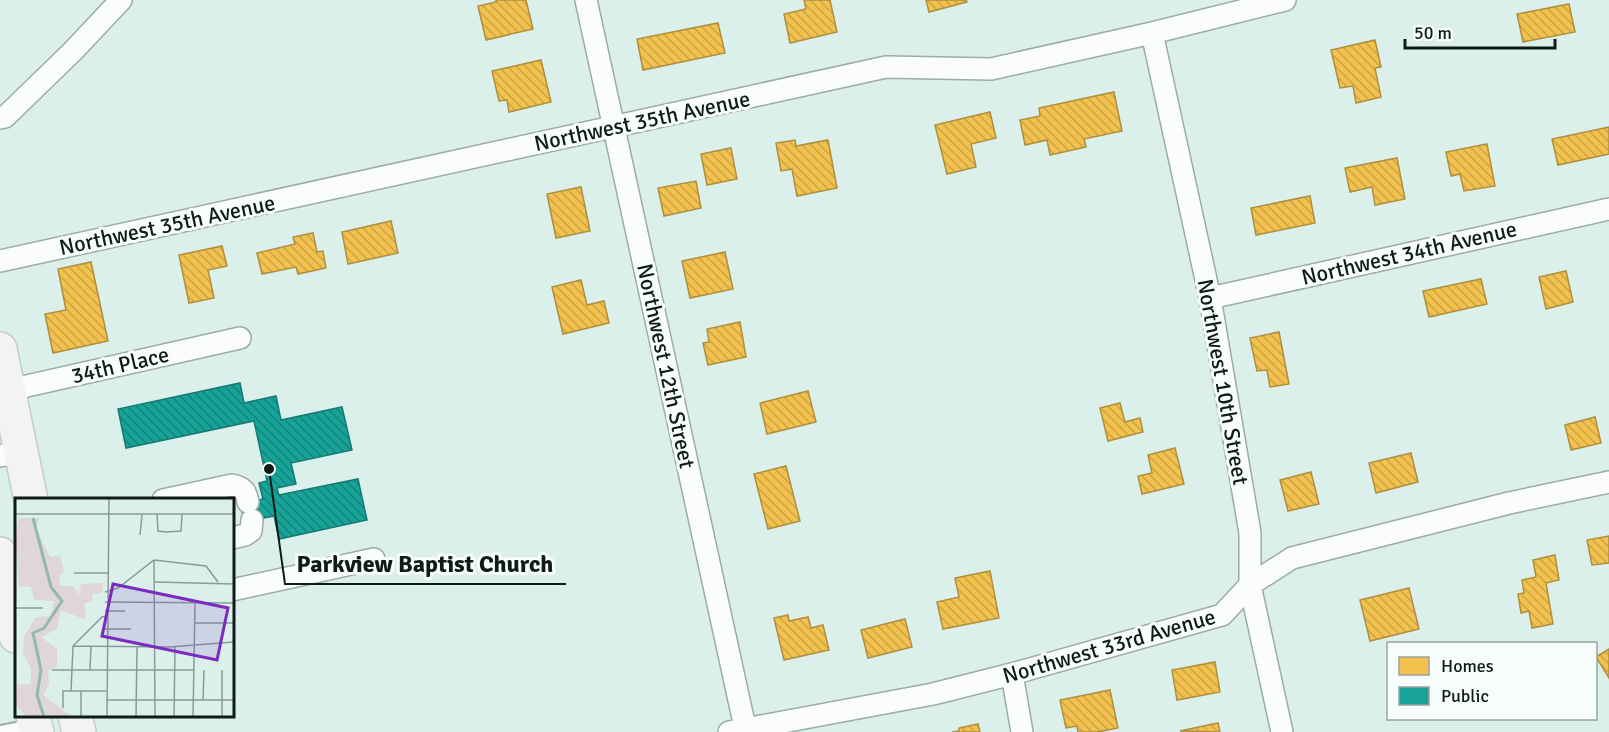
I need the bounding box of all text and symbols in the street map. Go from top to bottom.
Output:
scale bar [1405,12,1555,50]
text: 50 m [1414,22,1452,44]
street label: Northwest 35th Avenue [532,85,752,157]
street label: Northwest 35th Avenue [57,189,277,261]
street label: Northwest 34th Avenue [1299,215,1519,291]
street label: Northwest 12th Street [631,261,701,471]
street label: Northwest 10th Street [1192,277,1254,487]
street label: 34th Place [68,341,172,389]
inset map [15,498,234,717]
callout: Parkview Baptist Church [285,542,566,584]
text: Parkview Baptist Church [297,549,553,579]
street label: Northwest 33rd Avenue [1000,603,1218,689]
legend [1387,642,1597,720]
text: Homes [1441,655,1494,677]
text: Public [1441,685,1489,707]

